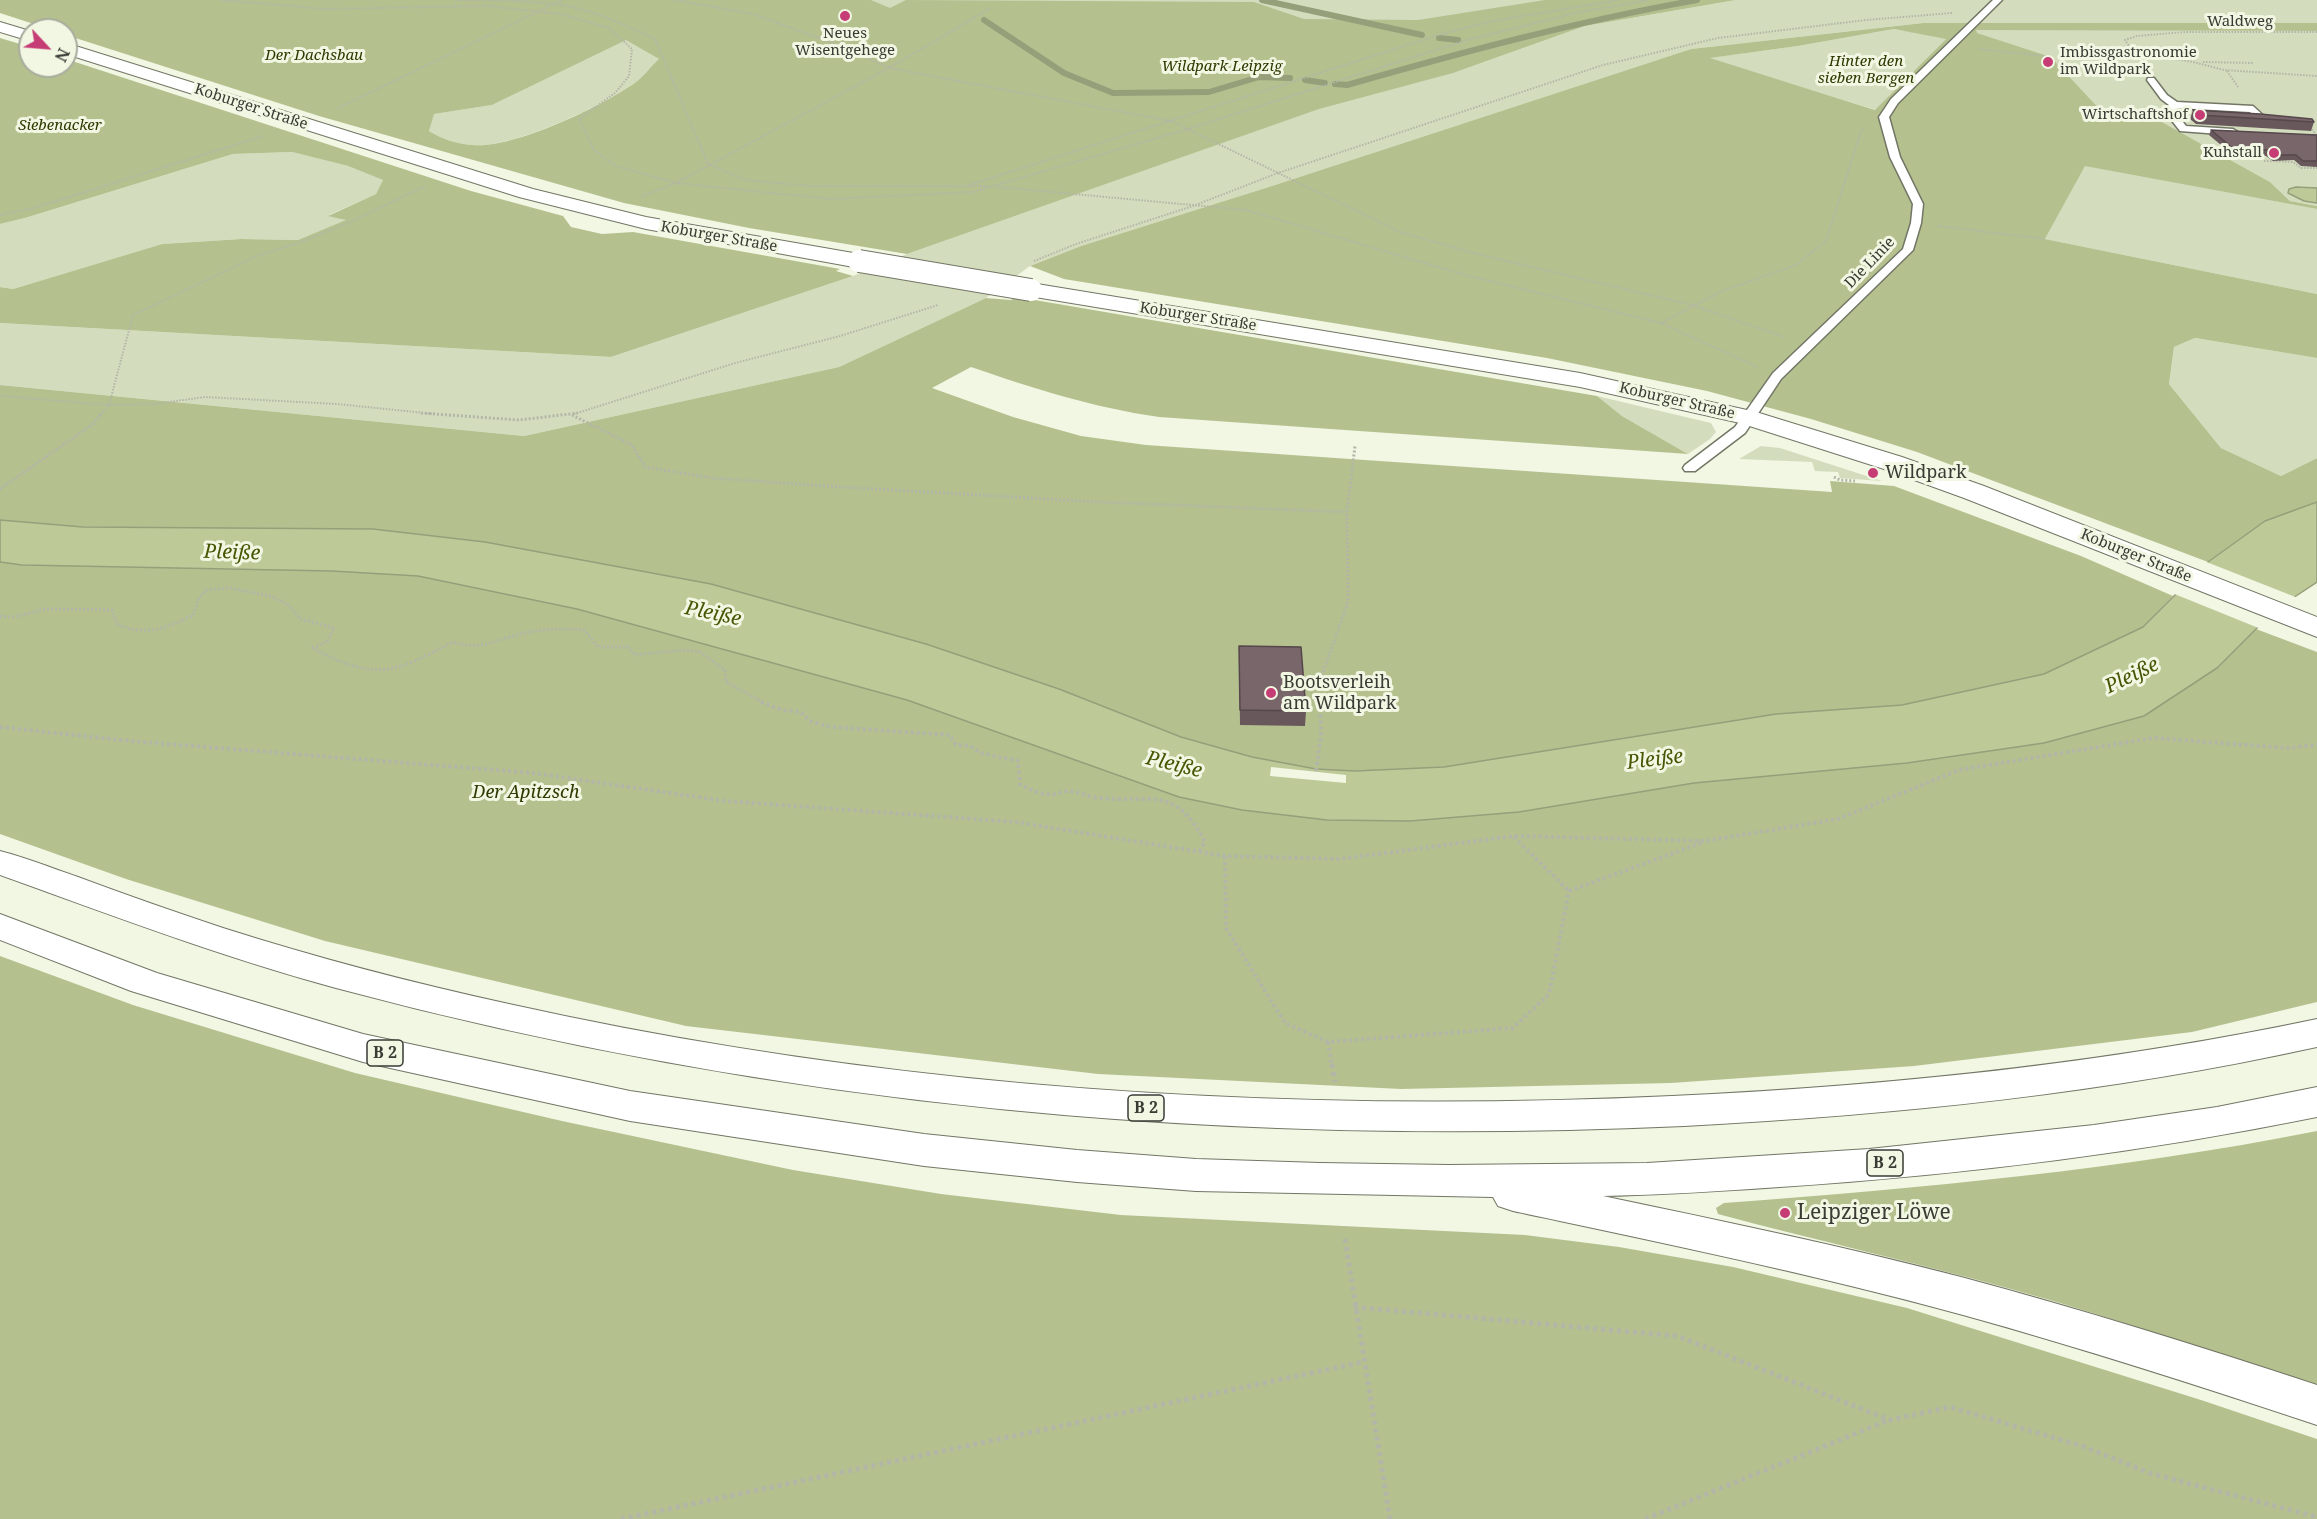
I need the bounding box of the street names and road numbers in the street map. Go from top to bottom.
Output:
street label: Waldweg [2207,13,2273,31]
street label: Koburger Straße [192,80,310,134]
street label: Koburger Straße [659,218,779,256]
street label: Die Linie [1841,234,1899,292]
street label: Koburger Straße [1138,299,1258,335]
street label: Koburger Straße [1617,379,1737,423]
street label: Koburger Straße [2078,526,2194,586]
road number: B 2 [367,1040,403,1066]
road number: B 2 [1128,1095,1164,1121]
road number: B 2 [1867,1150,1903,1176]

